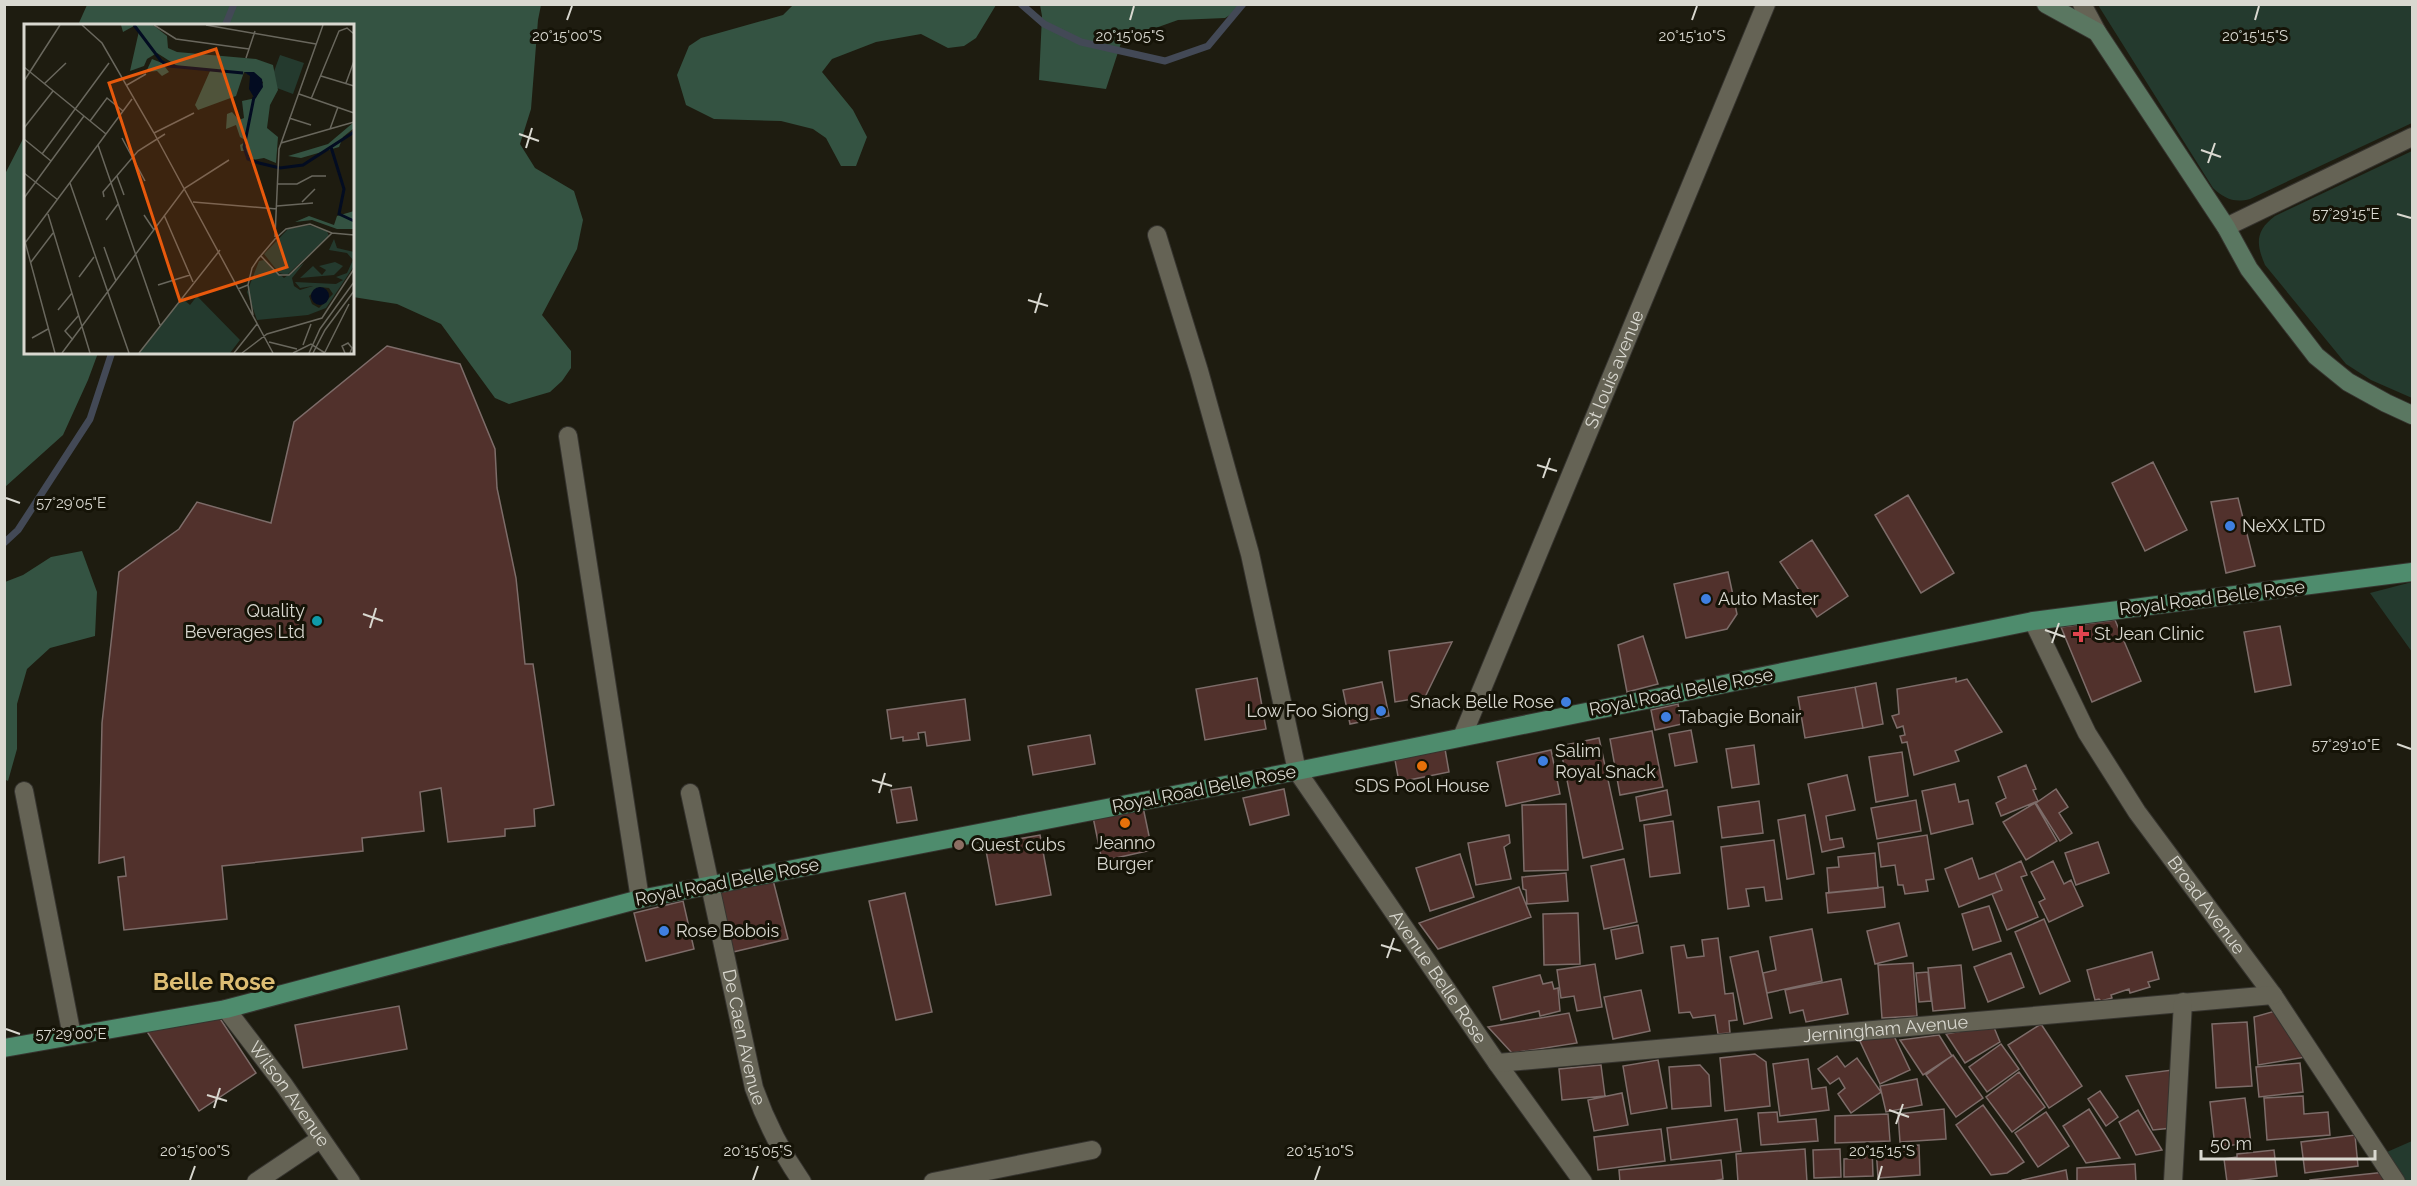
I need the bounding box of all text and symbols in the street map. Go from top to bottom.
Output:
inset map [24,24,354,354]
text: 20°15'00"S [532,27,602,45]
text: 20°15'05"S [1096,27,1164,45]
text: 20°15'10"S [1658,27,1726,45]
text: 20°15'15"S [2222,27,2288,45]
text: 57°29'15"E [2312,205,2380,223]
street label: St louis avenue [1580,307,1648,431]
text: 57°29'05"E [36,494,106,512]
place label: NeXX LTD [2242,515,2326,536]
marker: NeXX LTD [2223,519,2237,533]
street label: Royal Road Belle Rose [2118,576,2306,619]
place label: Auto Master [1718,588,1819,609]
marker: Auto Master [1699,592,1713,606]
place label: Quality Beverages Ltd [184,600,305,642]
marker: Quality Beverages Ltd [310,614,324,628]
place label: St Jean Clinic [2094,623,2204,644]
marker: St Jean Clinic [2072,625,2090,643]
street label: Royal Road Belle Rose [1587,663,1775,720]
place label: Snack Belle Rose [1410,691,1554,712]
marker: Snack Belle Rose [1559,695,1573,709]
place label: Low Foo Siong [1246,700,1369,721]
marker: Low Foo Siong [1374,704,1388,718]
place label: Tabagie Bonair [1678,706,1802,727]
marker: Tabagie Bonair [1659,710,1673,724]
text: 57°29'10"E [2312,736,2380,754]
place label: Salim Royal Snack [1555,740,1656,782]
marker: Salim Royal Snack [1536,754,1550,768]
marker: SDS Pool House [1415,759,1429,773]
street label: Royal Road Belle Rose [1110,760,1298,817]
place label: SDS Pool House [1355,775,1490,796]
marker: Jeanno Burger [1118,816,1132,830]
place label: Jeanno Burger [1095,832,1156,874]
place label: Quest cubs [971,834,1066,855]
marker: Quest cubs [952,838,966,852]
street label: Broad Avenue [2163,852,2250,959]
street label: Royal Road Belle Rose [633,853,821,910]
street label: Avenue Belle Rose [1386,906,1492,1048]
place label: Rose Bobois [676,920,779,941]
marker: Rose Bobois [657,924,671,938]
district label: Belle Rose [153,967,275,996]
street label: De Caen Avenue [719,967,771,1108]
street label: Jerningham Avenue [1802,1011,1969,1046]
text: 57°29'00"E [35,1025,107,1043]
street label: Wilson Avenue [244,1037,335,1151]
scale bar [2201,1123,2375,1161]
text: 50 m [2210,1133,2252,1154]
text: 20°15'00"S [160,1142,230,1160]
text: 20°15'05"S [724,1142,792,1160]
text: 20°15'10"S [1286,1142,1354,1160]
text: 20°15'15"S [1849,1142,1915,1160]

